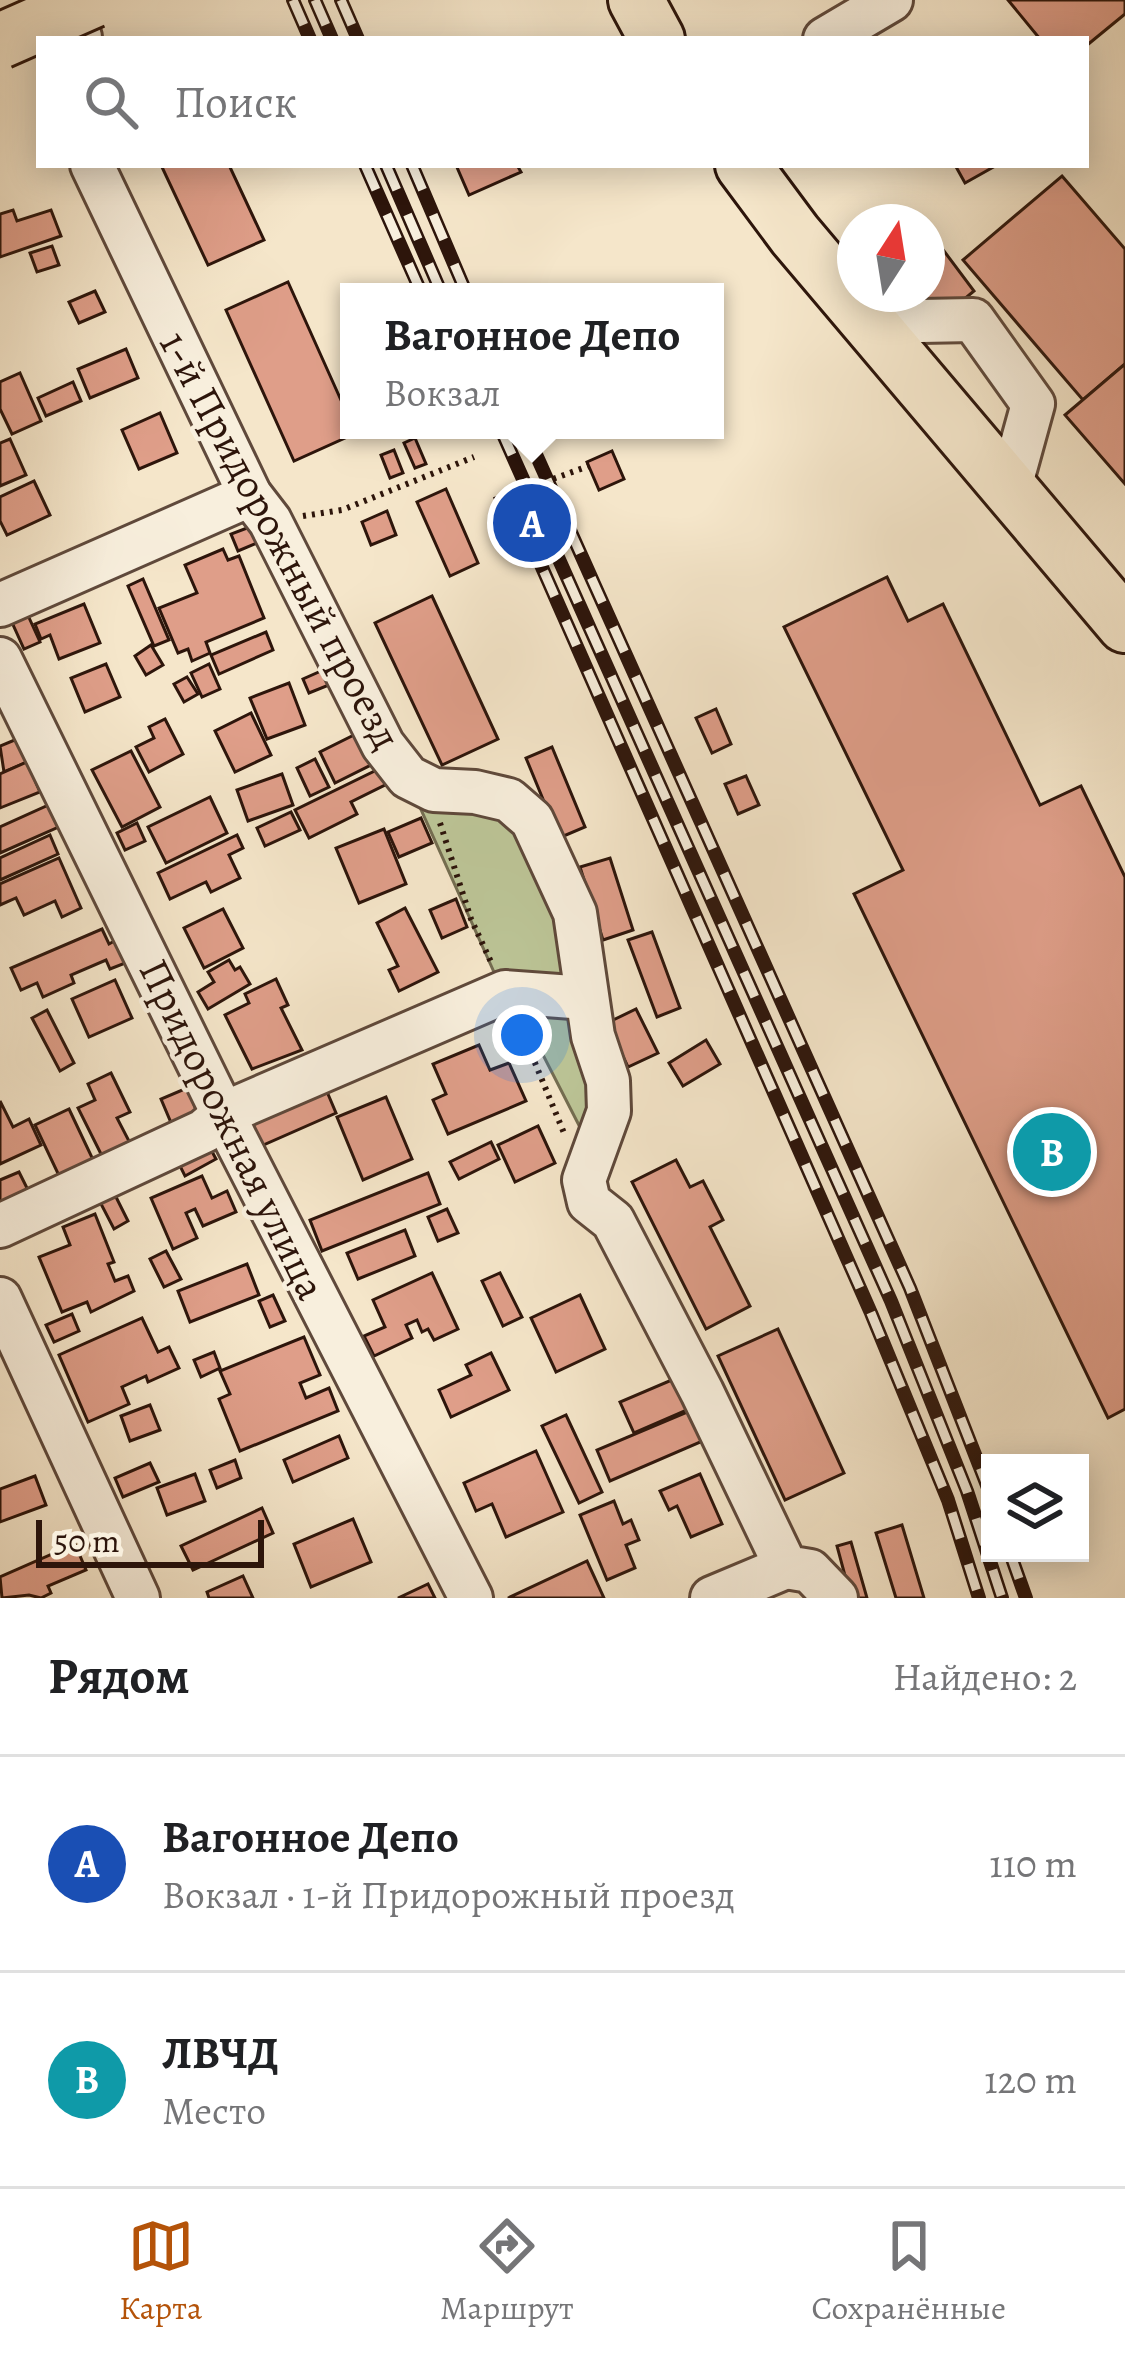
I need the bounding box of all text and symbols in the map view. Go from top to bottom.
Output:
search box [36,36,1089,168]
icon: search [78,69,144,135]
text: Поиск [174,71,297,133]
north arrow [837,204,945,312]
popup [340,283,724,439]
text: Вагонное Депо [384,304,680,366]
street label: 1-й Придорожный проезд [146,321,416,759]
text: Вокзал [384,366,501,419]
pin: A [493,478,571,568]
street label: Придорожная улица [126,949,340,1309]
your location [492,1005,552,1065]
pin: B [1013,1107,1091,1197]
map controls [981,1454,1089,1562]
button: layers [981,1454,1089,1562]
scale bar [36,1514,264,1567]
text: 50 m [54,1518,120,1563]
text: Рядом [48,1641,190,1711]
text: Найдено: 2 [893,1650,1077,1703]
text: Вагонное Депо [162,1806,459,1868]
text: A [75,1837,99,1890]
text: 110 m [989,1837,1077,1890]
text: Вокзал · 1-й Придорожный проезд [162,1868,735,1921]
text: ЛВЧД [162,2022,279,2084]
text: B [75,2053,99,2106]
text: 120 m [984,2053,1077,2106]
text: Место [162,2084,266,2137]
tab: Карта [119,2213,202,2330]
tab: Маршрут [440,2213,574,2330]
tab: Сохранённые [811,2213,1006,2330]

